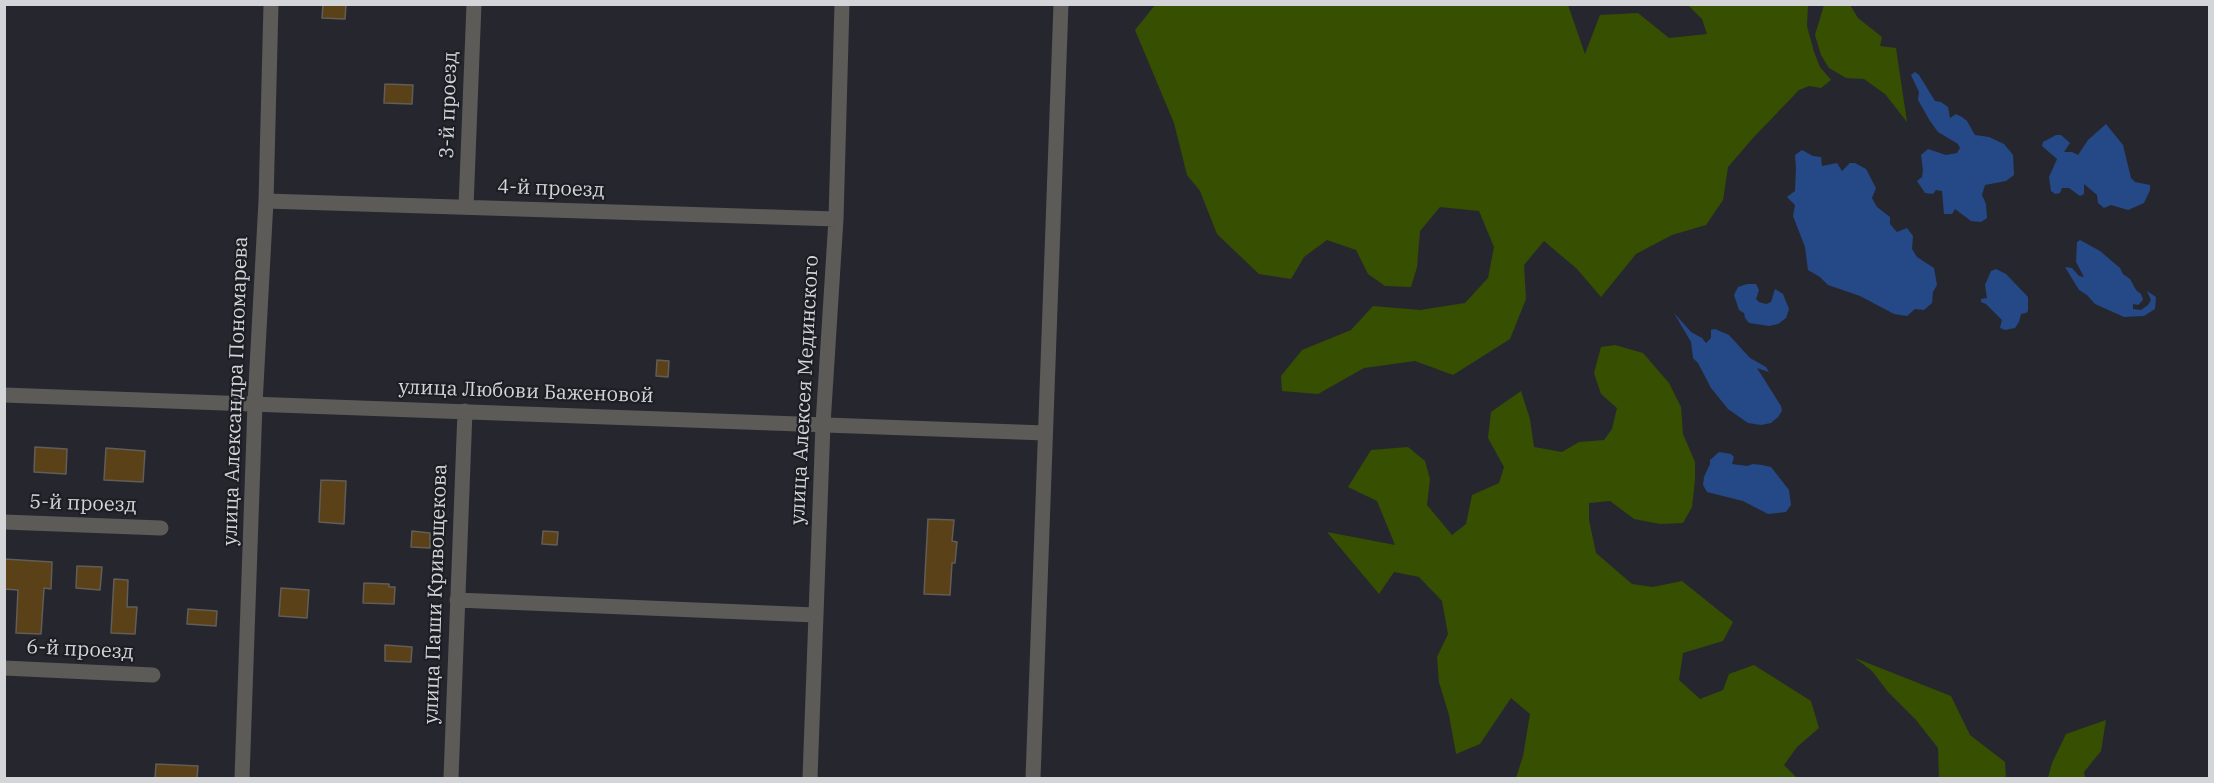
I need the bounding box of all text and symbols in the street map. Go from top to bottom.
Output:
street label: 3-й проезд [435,51,463,159]
street label: 4-й проезд [497,175,605,203]
street label: улица Александра Пономарева [219,236,253,546]
street label: улица Алексея Мединского [786,255,824,525]
street label: улица Любови Баженовой [398,376,654,408]
street label: улица Паши Кривощекова [419,463,453,725]
street label: 5-й проезд [29,490,137,518]
street label: 6-й проезд [26,635,134,665]

